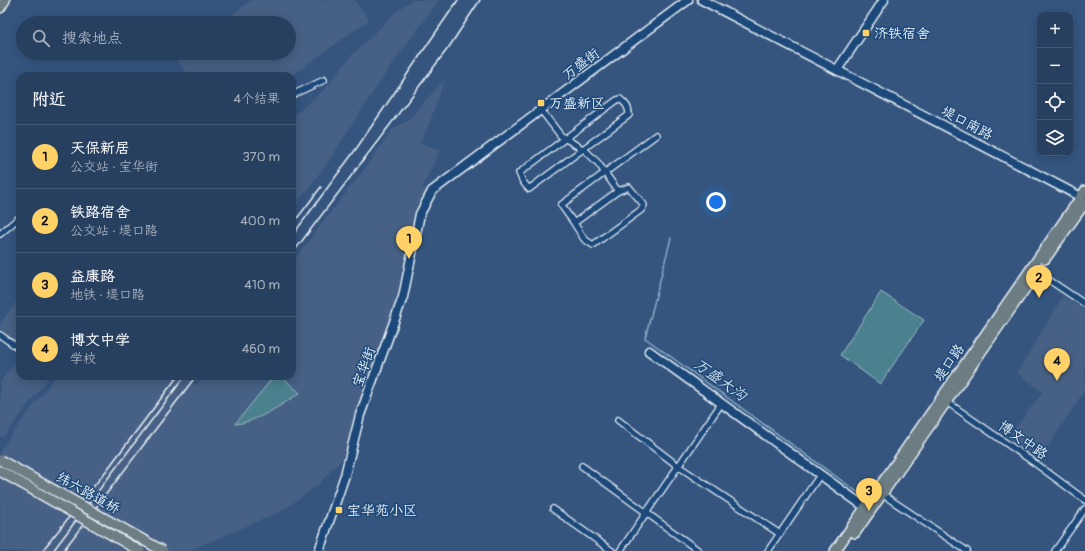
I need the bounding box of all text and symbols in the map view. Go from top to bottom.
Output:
map controls [1037,12,1073,156]
button: + [1037,12,1073,48]
search box [16,16,296,60]
place label: 济铁宿舍 [874,25,930,42]
icon: search [30,27,52,49]
marker: 济铁宿舍 [861,28,871,38]
text: 搜索地点 [62,29,122,48]
street label: 万盛街 [559,45,603,83]
button: − [1037,48,1073,84]
button: locate [1037,84,1073,120]
text: 附近 [32,89,66,110]
text: 4个结果 [233,91,280,107]
place label: 万盛新区 [549,95,605,112]
marker: 万盛新区 [536,98,546,108]
street label: 堤口南路 [938,102,996,144]
button: layers [1037,120,1073,156]
text: 天保新居 [70,139,130,158]
text: 1 [42,149,48,165]
text: 370 m [243,149,280,165]
text: 公交站 · 宝华街 [70,159,158,175]
your location [706,192,726,212]
text: 铁路宿舍 [70,203,130,222]
text: 2 [41,213,49,229]
text: 400 m [240,213,280,229]
text: 公交站 · 堤口路 [70,223,158,239]
pin: 1 [396,226,422,259]
pin: 2 [1026,265,1052,298]
text: 益康路 [70,267,115,286]
text: 3 [41,277,49,293]
text: 410 m [244,277,280,293]
text: 地铁 · 堤口路 [70,287,145,303]
text: 博文中学 [70,331,130,350]
text: 4 [41,341,49,357]
text: 460 m [242,341,280,357]
street label: 堤口路 [930,341,968,385]
street label: 宝华街 [349,344,379,390]
pin: 4 [1044,348,1070,381]
text: 学校 [70,351,96,367]
water label: 万盛大沟 [690,355,751,406]
street label: 博文中路 [995,417,1051,463]
street label: 纬六路道桥 [53,469,123,517]
pin: 3 [856,478,882,511]
place label: 宝华苑小区 [347,502,417,519]
marker: 宝华苑小区 [334,505,344,515]

